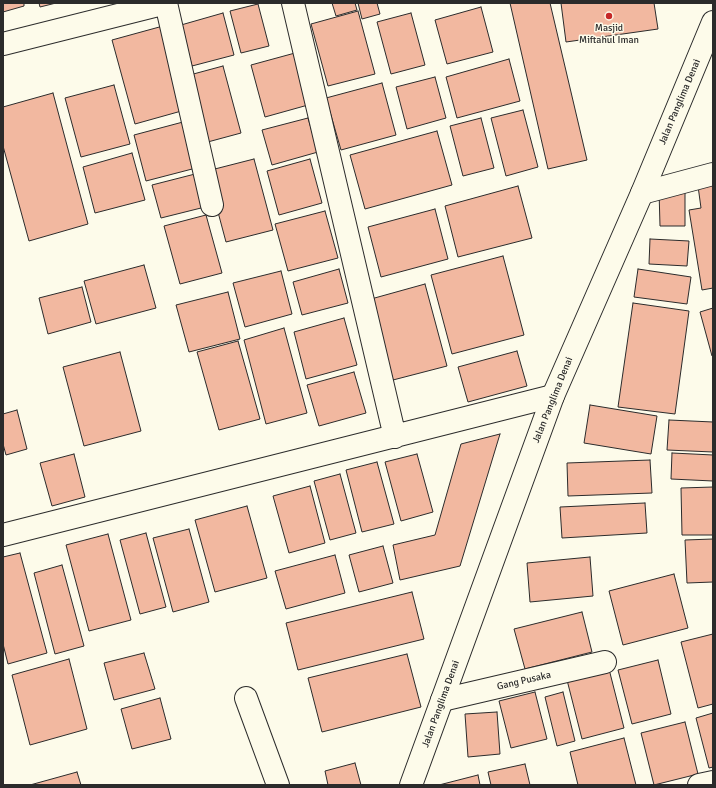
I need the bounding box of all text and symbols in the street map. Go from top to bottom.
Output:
marker: Masjid Miftahul Iman [604,11,614,21]
place label: Masjid Miftahul Iman [579,22,639,46]
street label: Jalan Panglima Denai [657,57,703,147]
street label: Jalan Panglima Denai [530,355,576,445]
street label: Jalan Panglima Denai [420,659,462,749]
street label: Gang Pusaka [496,669,552,693]

